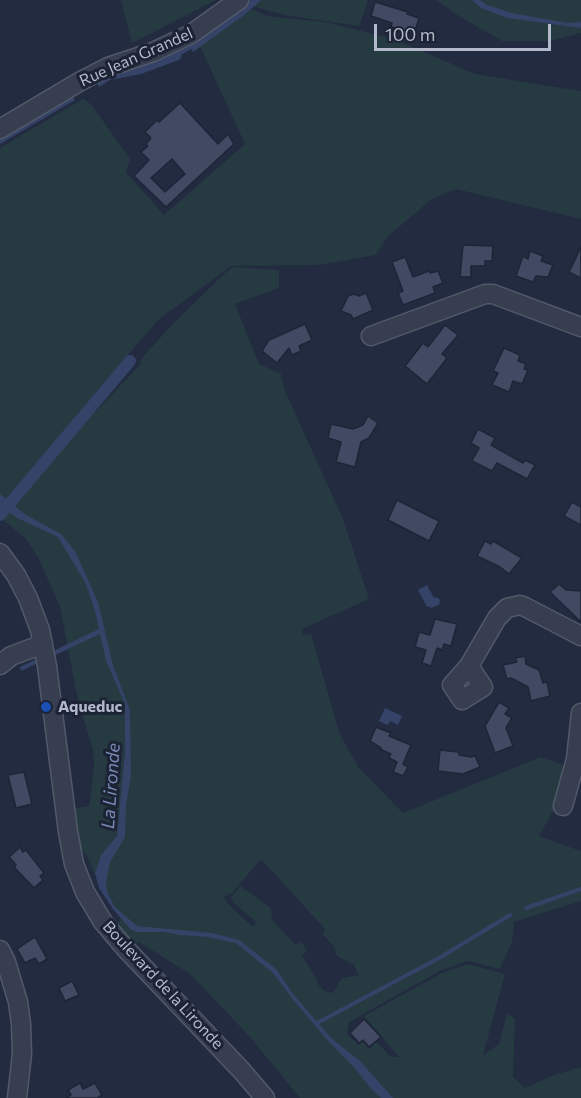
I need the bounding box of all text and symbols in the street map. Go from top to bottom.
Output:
scale bar [377,12,554,50]
street label: Rue Jean Grandel [76,23,196,91]
text: 100 m [385,23,435,45]
place label: Aqueduc [58,697,122,717]
marker: Aqueduc [39,700,53,714]
water label: La Lironde [97,742,125,830]
street label: Boulevard de la Lironde [99,917,227,1053]

